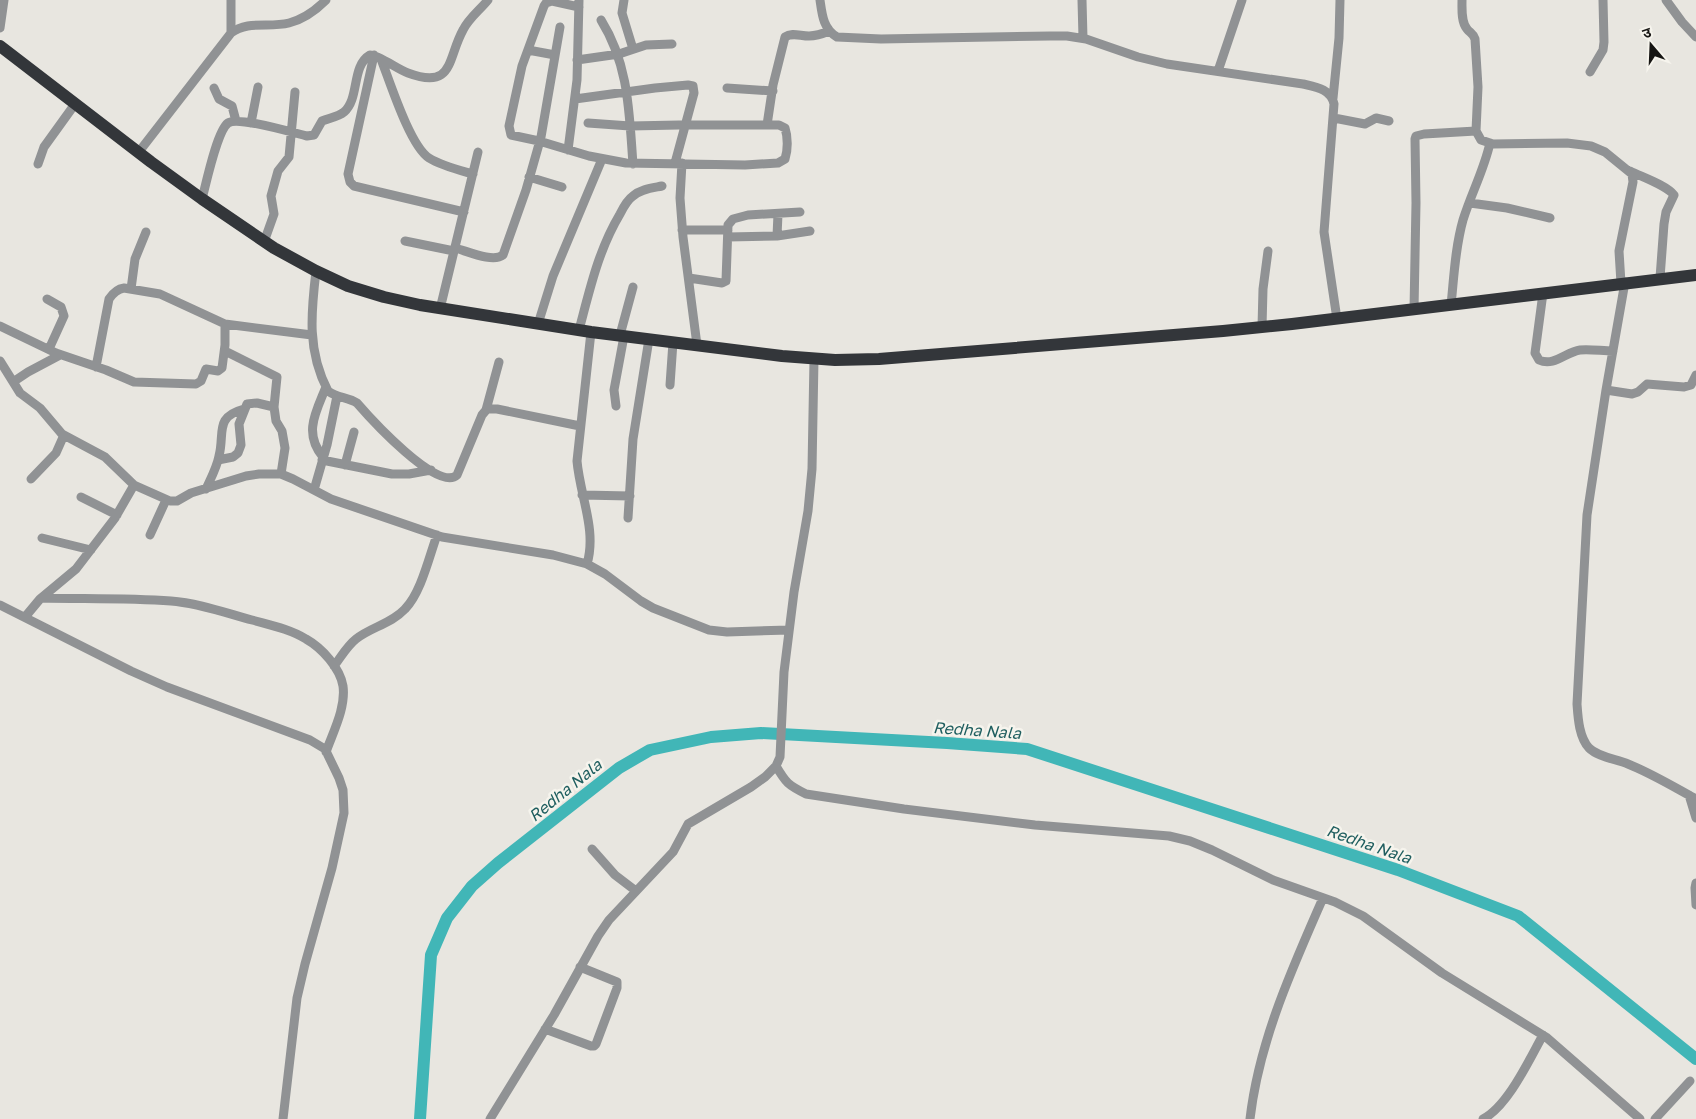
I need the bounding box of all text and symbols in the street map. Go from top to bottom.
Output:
north arrow [1626,20,1676,70]
text: उ [1640,23,1654,42]
water label: Redha Nala [932,717,1023,743]
water label: Redha Nala [524,754,606,825]
water label: Redha Nala [1324,820,1415,868]

